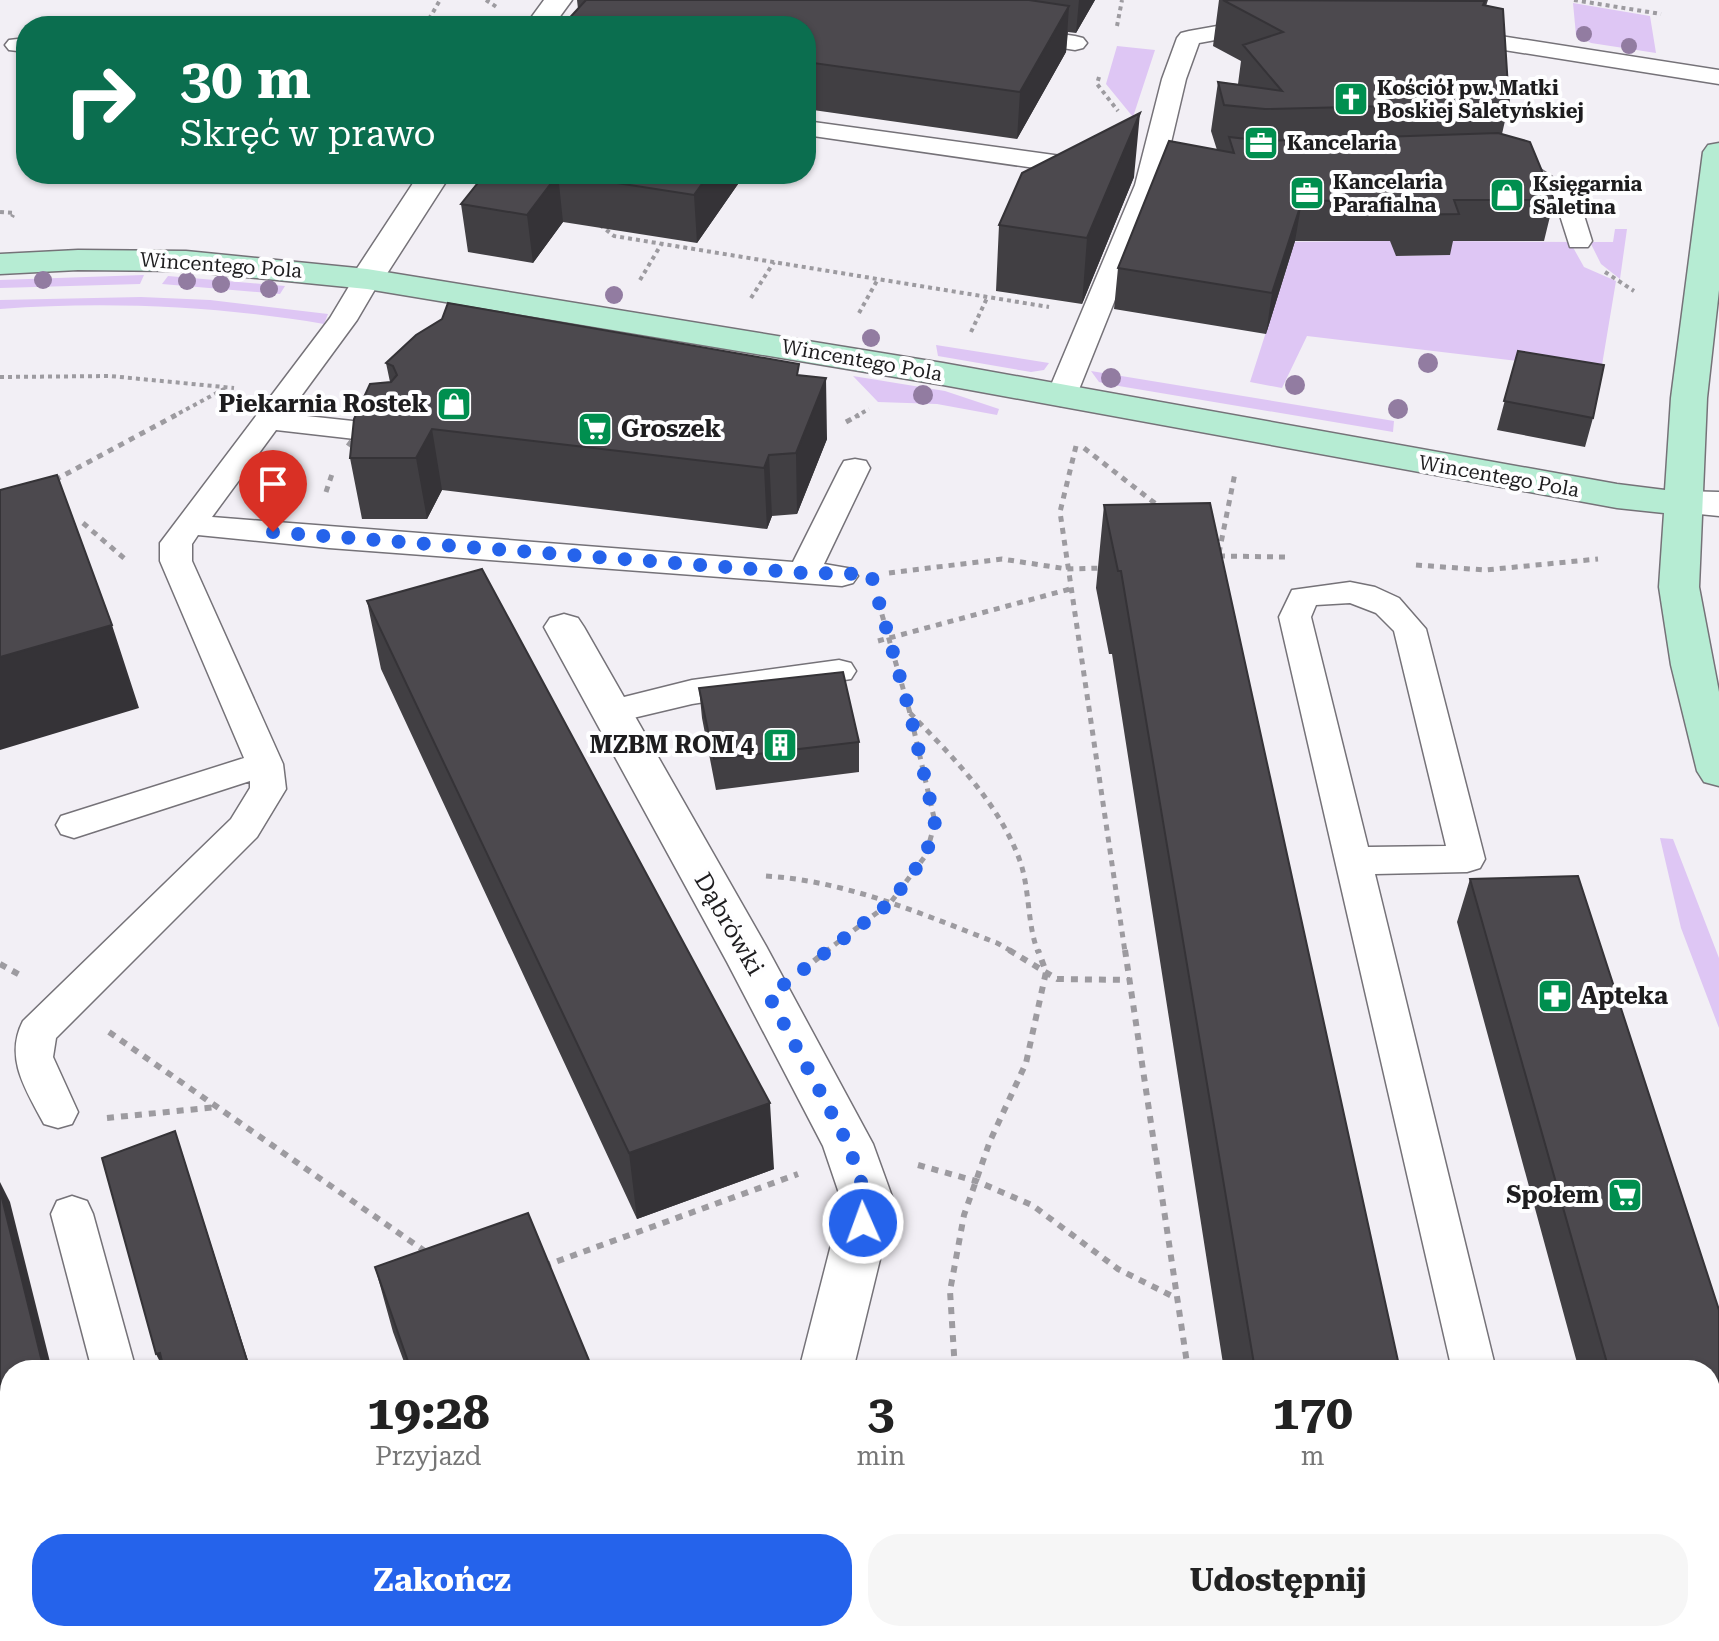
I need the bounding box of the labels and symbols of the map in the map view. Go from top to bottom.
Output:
place label: Kościół pw. Matki Boskiej Saletyńskiej [1377,76,1584,123]
church icon: Kościół pw. Matki Boskiej Saletyńskiej [1332,80,1370,118]
office icon: Kancelaria [1242,124,1280,162]
place label: Kancelaria [1287,131,1397,155]
place label: Kancelaria Parafialna [1333,170,1443,217]
place label: Księgarnia Saletina [1533,172,1642,219]
office icon: Kancelaria Parafialna [1288,174,1326,212]
shop icon: Księgarnia Saletina [1488,176,1526,214]
street label: Wincentego Pola [139,247,303,283]
street label: Wincentego Pola [780,334,944,386]
shop icon: Piekarnia Rostek [435,385,473,423]
place label: Piekarnia Rostek [219,390,428,418]
supermarket icon: Groszek [576,410,614,448]
place label: Groszek [621,415,722,443]
pin [239,450,307,532]
street label: Wincentego Pola [1417,450,1581,502]
building icon: MZBM ROM 4 [761,726,799,764]
place label: MZBM ROM 4 [590,731,755,759]
street label: Dąbrówki [688,868,770,981]
pharmacy icon: Apteka [1536,977,1574,1015]
place label: Apteka [1581,982,1668,1010]
supermarket icon: Społem [1606,1176,1644,1214]
position arrow [821,1181,905,1265]
place label: Społem [1506,1181,1599,1209]

